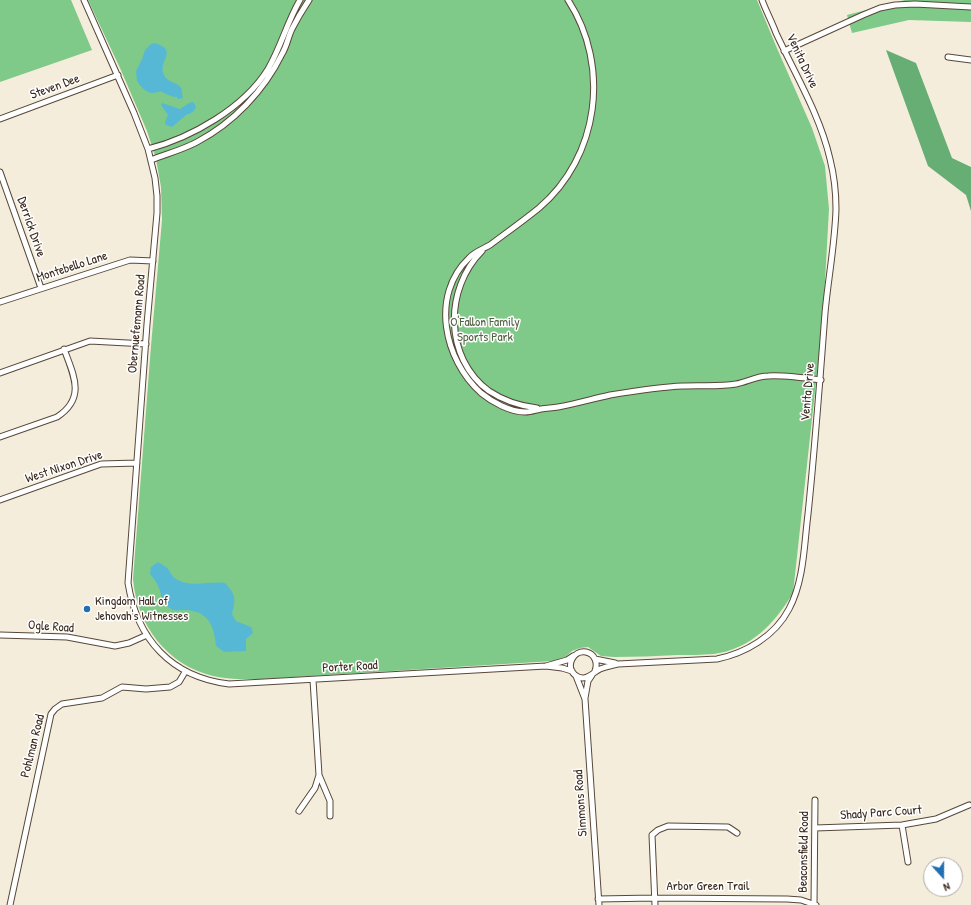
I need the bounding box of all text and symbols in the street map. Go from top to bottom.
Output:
street label: Venita Drive [783,31,821,91]
street label: Steven Dee [28,71,82,103]
street label: Derrick Drive [14,195,48,259]
street label: Montebello Lane [34,248,110,286]
street label: Obernuefemann Road [125,274,149,374]
park label: O'Fallon Family Sports Park [450,315,520,346]
street label: Venita Drive [798,362,818,422]
street label: West Nixon Drive [24,447,104,487]
place label: Kingdom Hall of Jehovah's Witnesses [95,594,188,625]
marker: Kingdom Hall of Jehovah's Witnesses [82,604,92,614]
street label: Ogle Road [28,618,74,636]
street label: Porter Road [322,658,378,676]
street label: Pohlman Road [18,713,48,779]
street label: Simmons Road [571,769,591,837]
street label: Shady Parc Court [840,802,922,824]
street label: Beaconsfield Road [795,811,813,893]
north arrow [923,857,963,897]
street label: Arbor Green Trail [667,879,749,895]
text: N [942,880,952,895]

